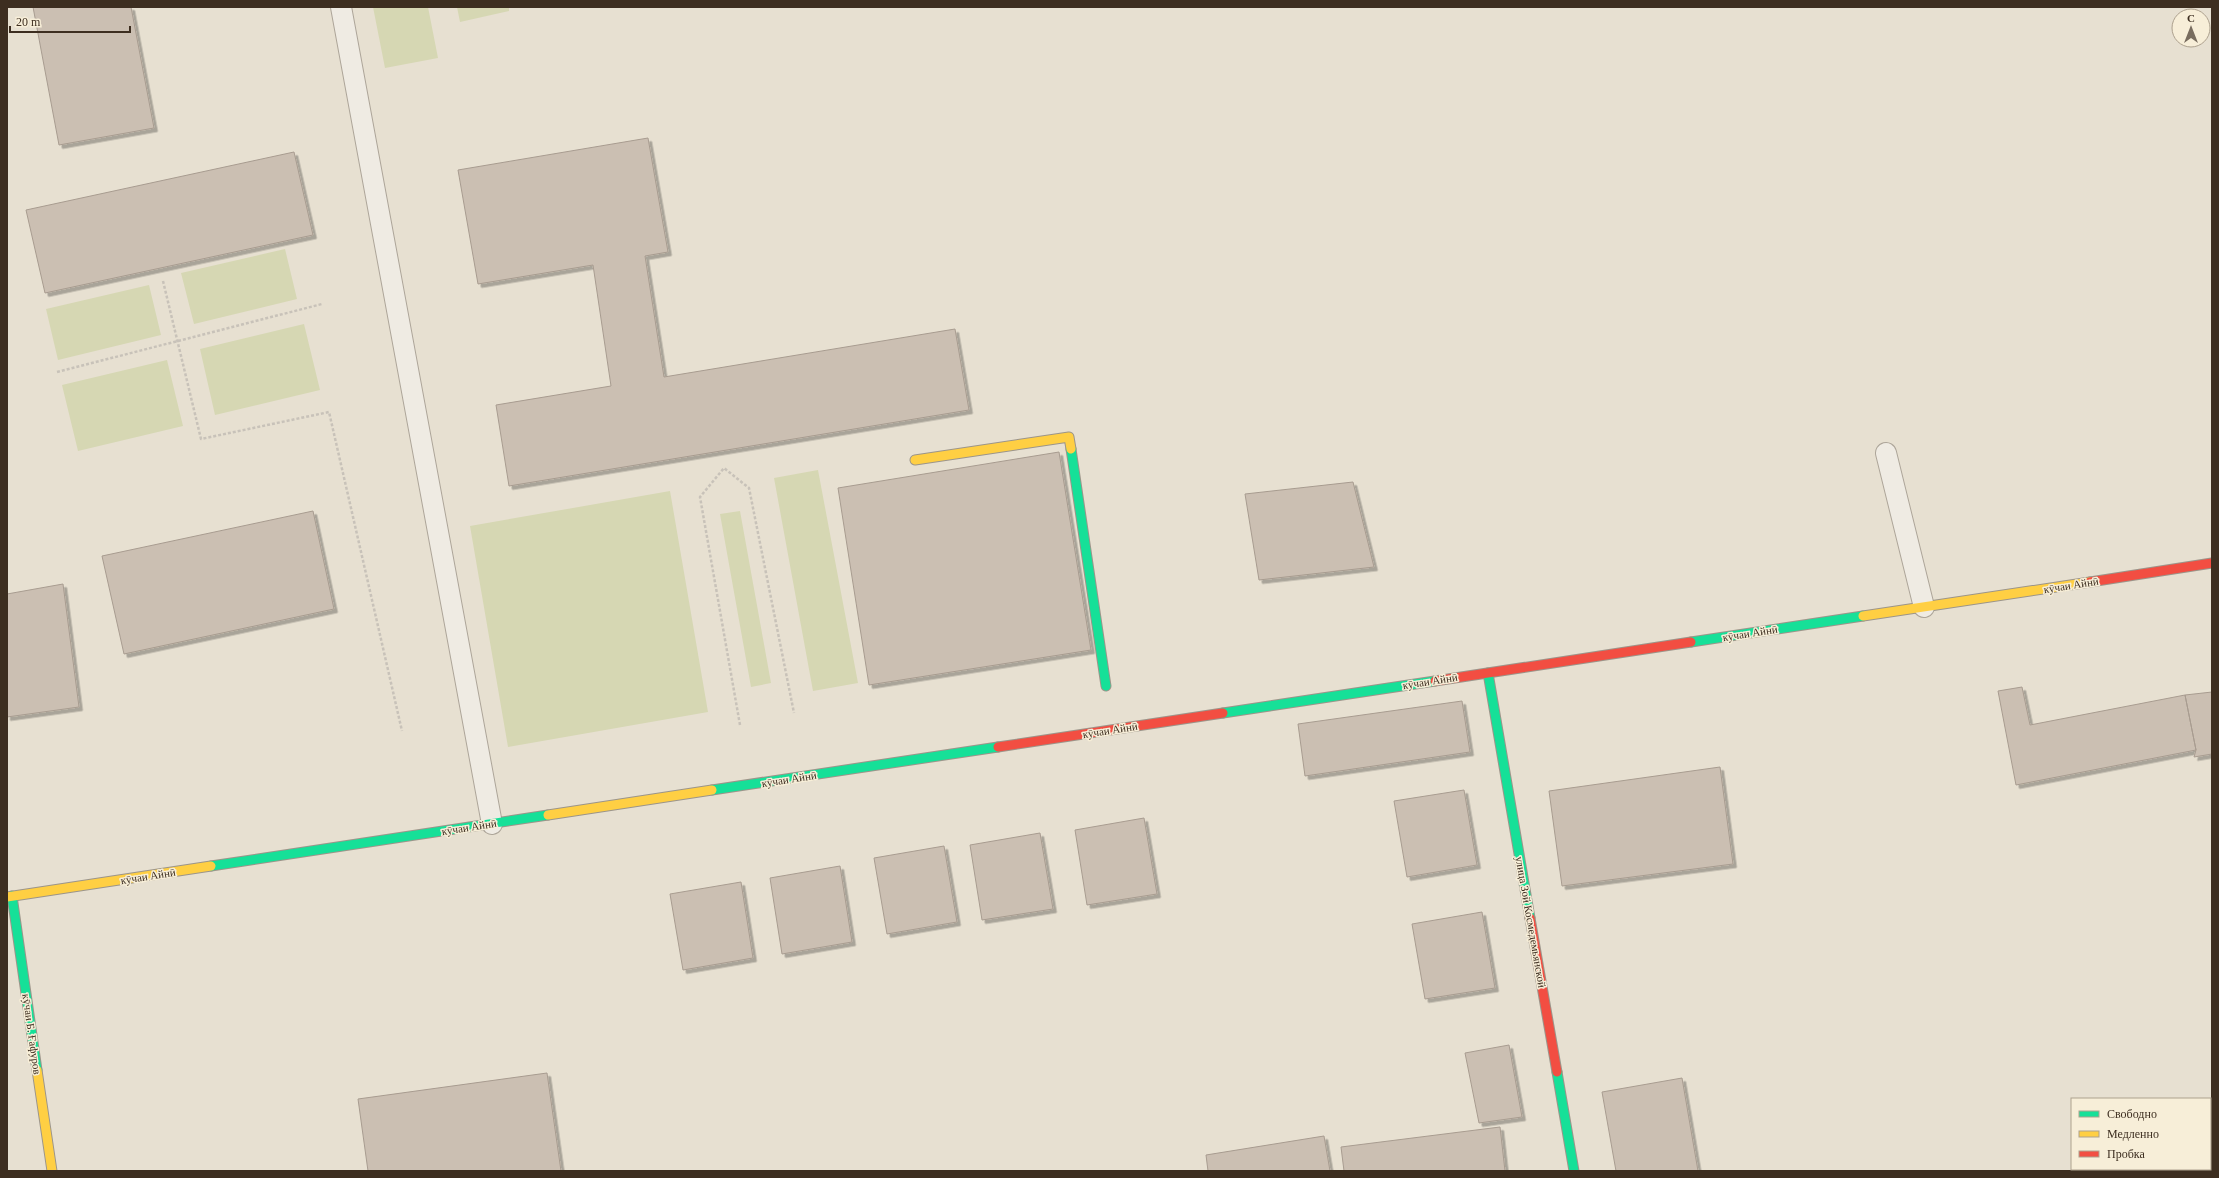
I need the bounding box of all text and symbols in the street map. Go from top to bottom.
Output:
scale bar [10,8,130,34]
north arrow [2171,8,2211,48]
text: С [2187,12,2195,24]
text: 20 m [16,15,41,29]
street label: кӯчаи Айнӣ [2043,575,2099,595]
street label: кӯчаи Айнӣ [1722,623,1778,643]
street label: кӯчаи Айнӣ [1402,671,1458,691]
street label: кӯчаи Айнӣ [1082,720,1138,740]
street label: кӯчаи Айнӣ [761,769,817,789]
street label: кӯчаи Айнӣ [441,817,497,837]
street label: улица Зой Космедемьянской [1514,855,1548,989]
street label: кӯчаи Айнӣ [120,866,176,886]
street label: кӯчаи Б. Ғафуров [20,993,44,1075]
legend [2071,1098,2211,1170]
text: Свободно [2107,1107,2157,1121]
text: Медленно [2107,1127,2159,1141]
text: Пробка [2107,1147,2145,1161]

